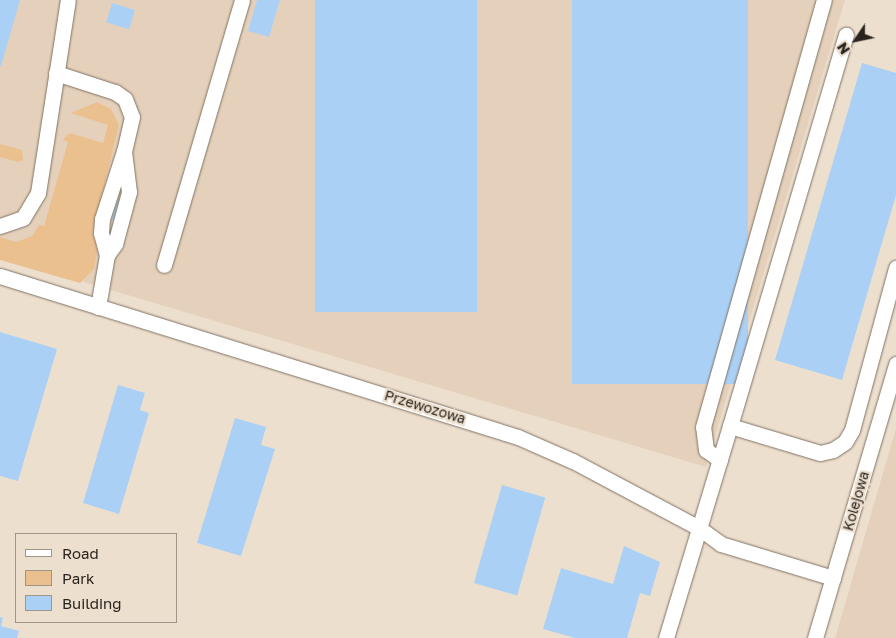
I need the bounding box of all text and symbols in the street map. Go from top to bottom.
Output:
north arrow [831,15,881,65]
text: N [833,40,853,58]
street label: Przewozowa [382,387,468,427]
street label: Kolejowa [839,469,873,533]
legend [15,533,178,623]
text: Road [62,544,99,562]
text: Park [62,569,94,587]
text: Building [62,594,122,612]

